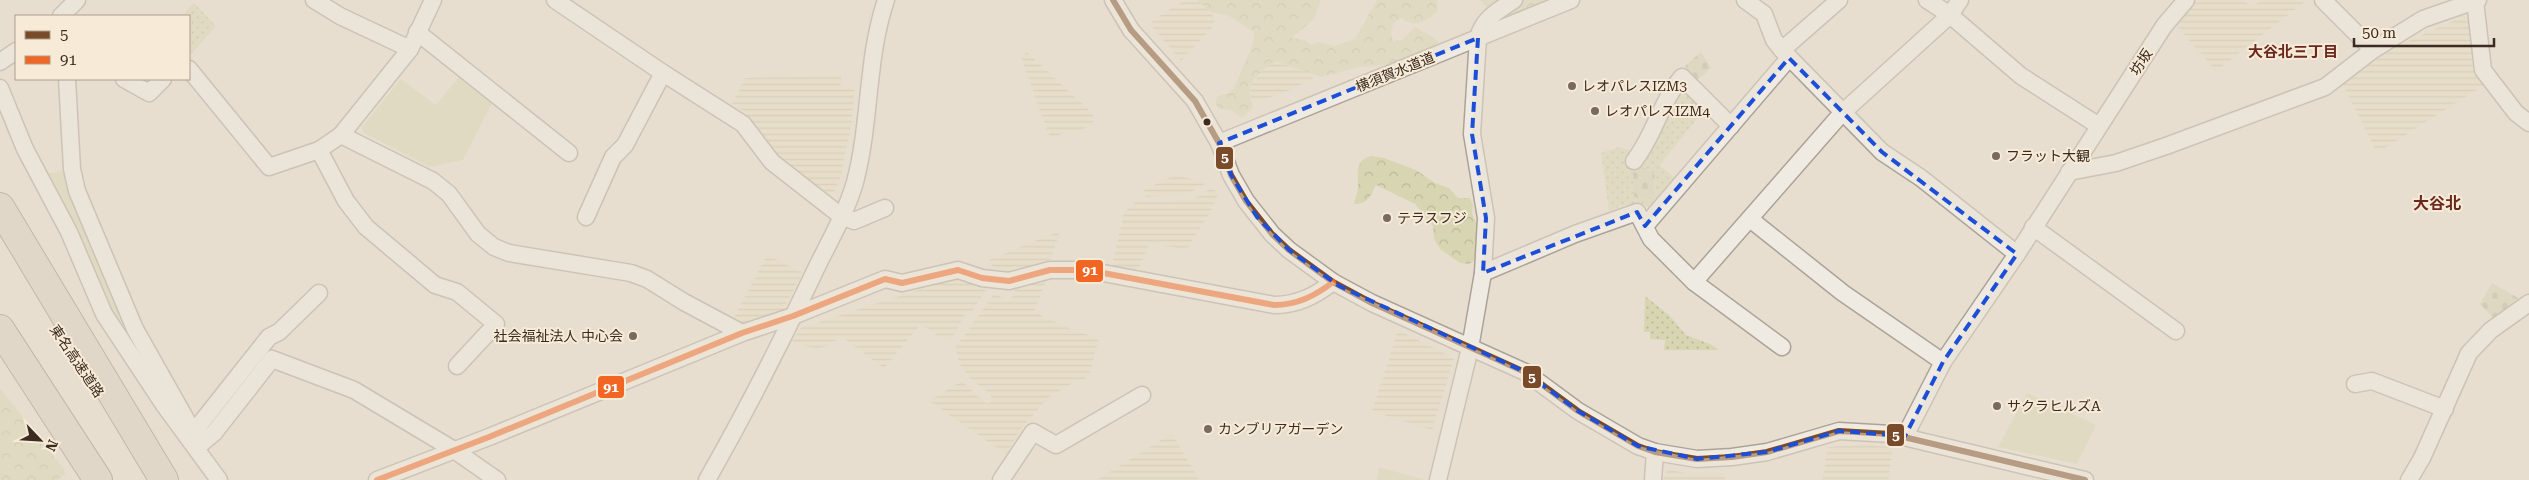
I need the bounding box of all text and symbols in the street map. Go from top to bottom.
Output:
legend [15,15,190,80]
scale bar [2354,15,2494,47]
text: 50 m [2362,24,2397,42]
text: 5 [60,26,68,44]
district label: 大谷北三丁目 [2248,43,2338,61]
street label: 坊坂 [2127,46,2155,78]
street label: 横須賀水道道 [1353,49,1437,95]
text: 91 [60,51,77,69]
place label: レオパレスIZM3 [1582,78,1687,94]
marker: レオパレスIZM3 [1566,80,1578,92]
place label: レオパレスIZM4 [1605,103,1710,119]
marker: レオパレスIZM4 [1589,105,1601,117]
unlabelled marker [1202,117,1212,127]
line badge: 5 [1215,146,1234,170]
place label: フラット大観 [2006,148,2090,164]
text: 5 [1221,149,1229,165]
marker: フラット大観 [1990,150,2002,162]
district label: 大谷北 [2413,194,2461,213]
place label: テラスフジ [1397,210,1467,226]
marker: テラスフジ [1381,212,1393,224]
line badge: 91 [1075,259,1104,283]
text: 91 [1082,262,1098,278]
street label: 東名高速道路 [47,322,107,400]
place label: 社会福祉法人 中心会 [493,328,623,344]
marker: 社会福祉法人 中心会 [627,330,639,342]
line badge: 5 [1522,365,1542,389]
text: 5 [1528,369,1536,385]
line badge: 91 [597,375,625,399]
text: 91 [603,379,619,395]
place label: サクラヒルズA [2007,398,2101,414]
marker: サクラヒルズA [1991,400,2003,412]
north arrow [15,415,65,465]
place label: カンブリアガーデン [1218,421,1344,437]
marker: カンブリアガーデン [1202,423,1214,435]
line badge: 5 [1886,423,1905,447]
text: 5 [1892,427,1900,443]
text: N [42,437,61,454]

